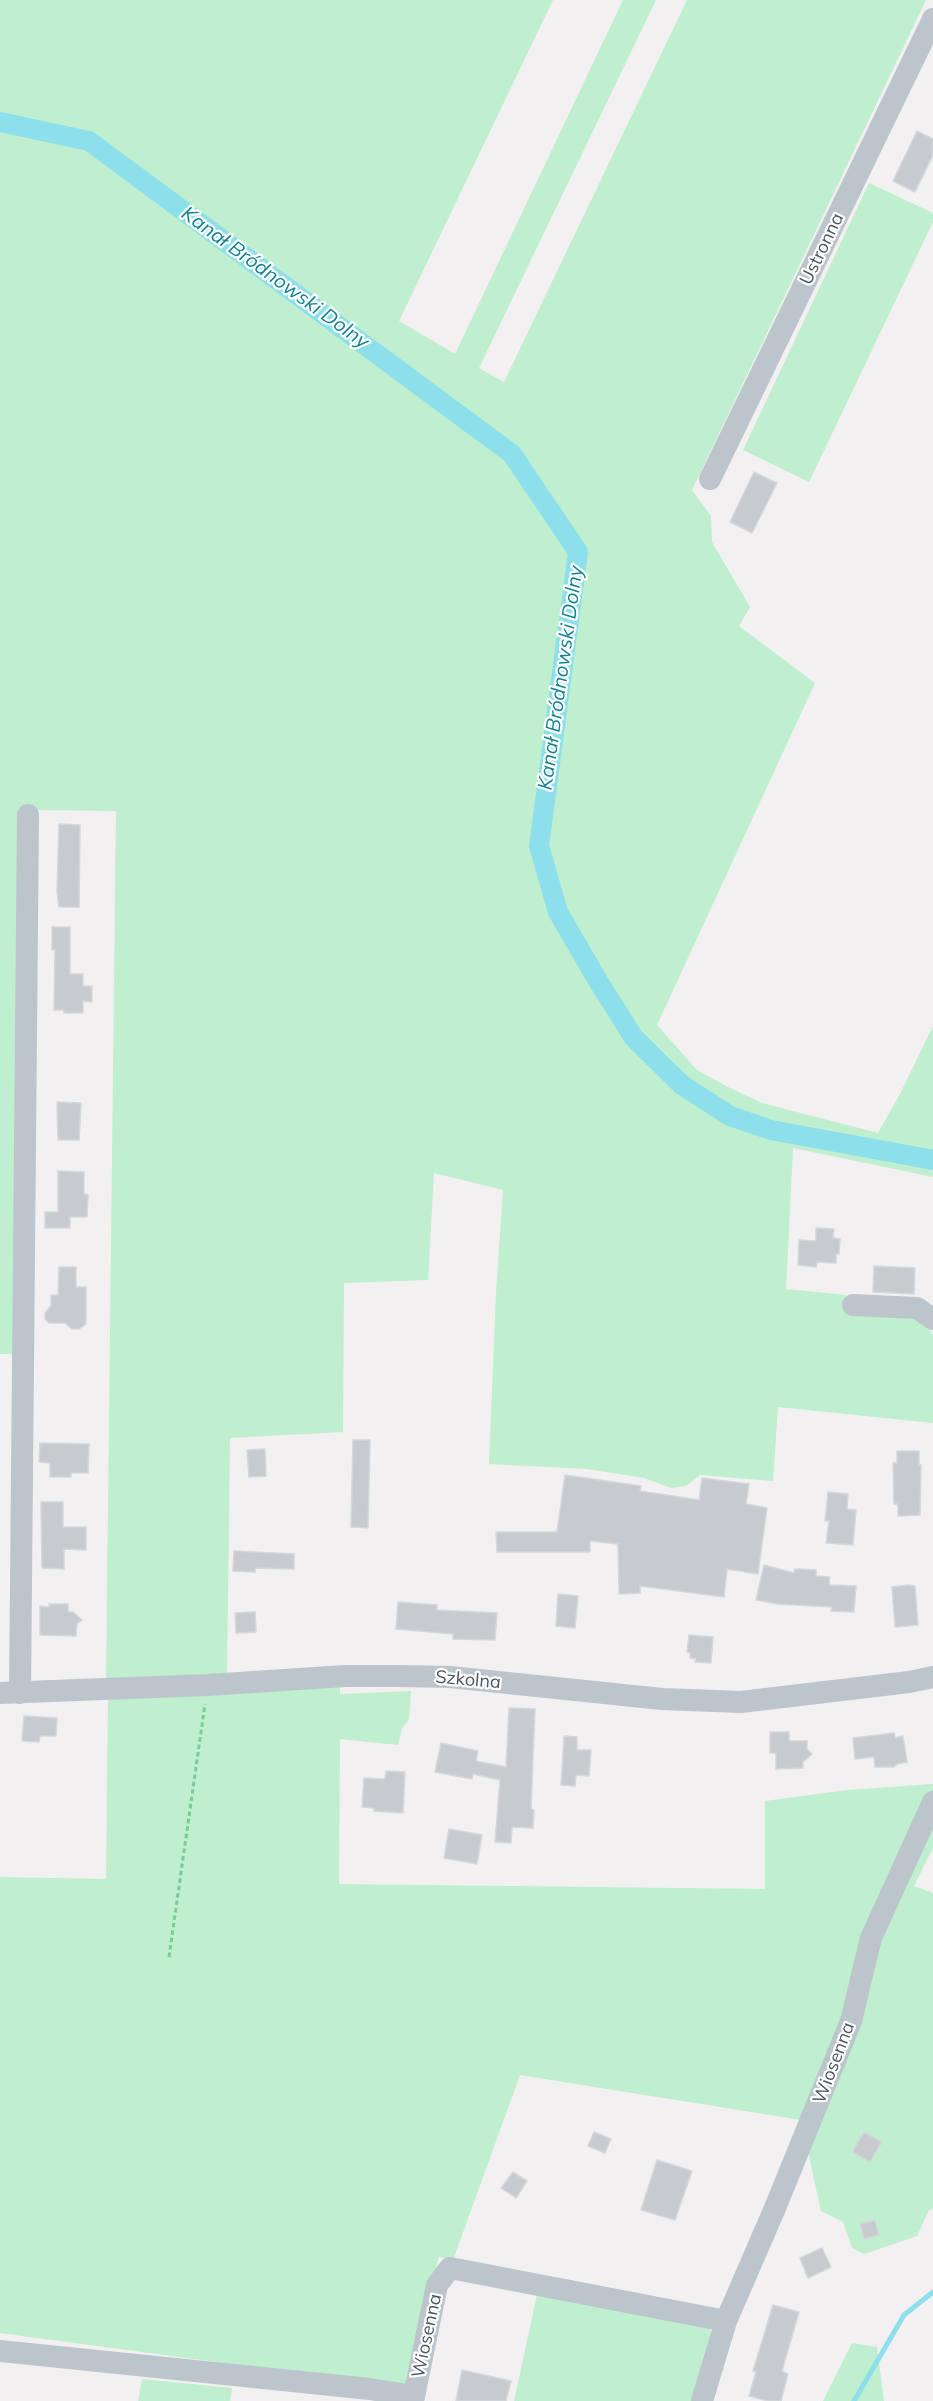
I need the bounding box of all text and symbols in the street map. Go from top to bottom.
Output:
water label: Kanał Bródnowski Dolny [176,202,374,354]
street label: Ustronna [795,210,849,288]
water label: Kanał Bródnowski Dolny [533,564,589,792]
street label: Szkolna [434,1666,502,1694]
street label: Wiosenna [809,2019,859,2107]
street label: Wiosenna [408,2292,446,2380]

